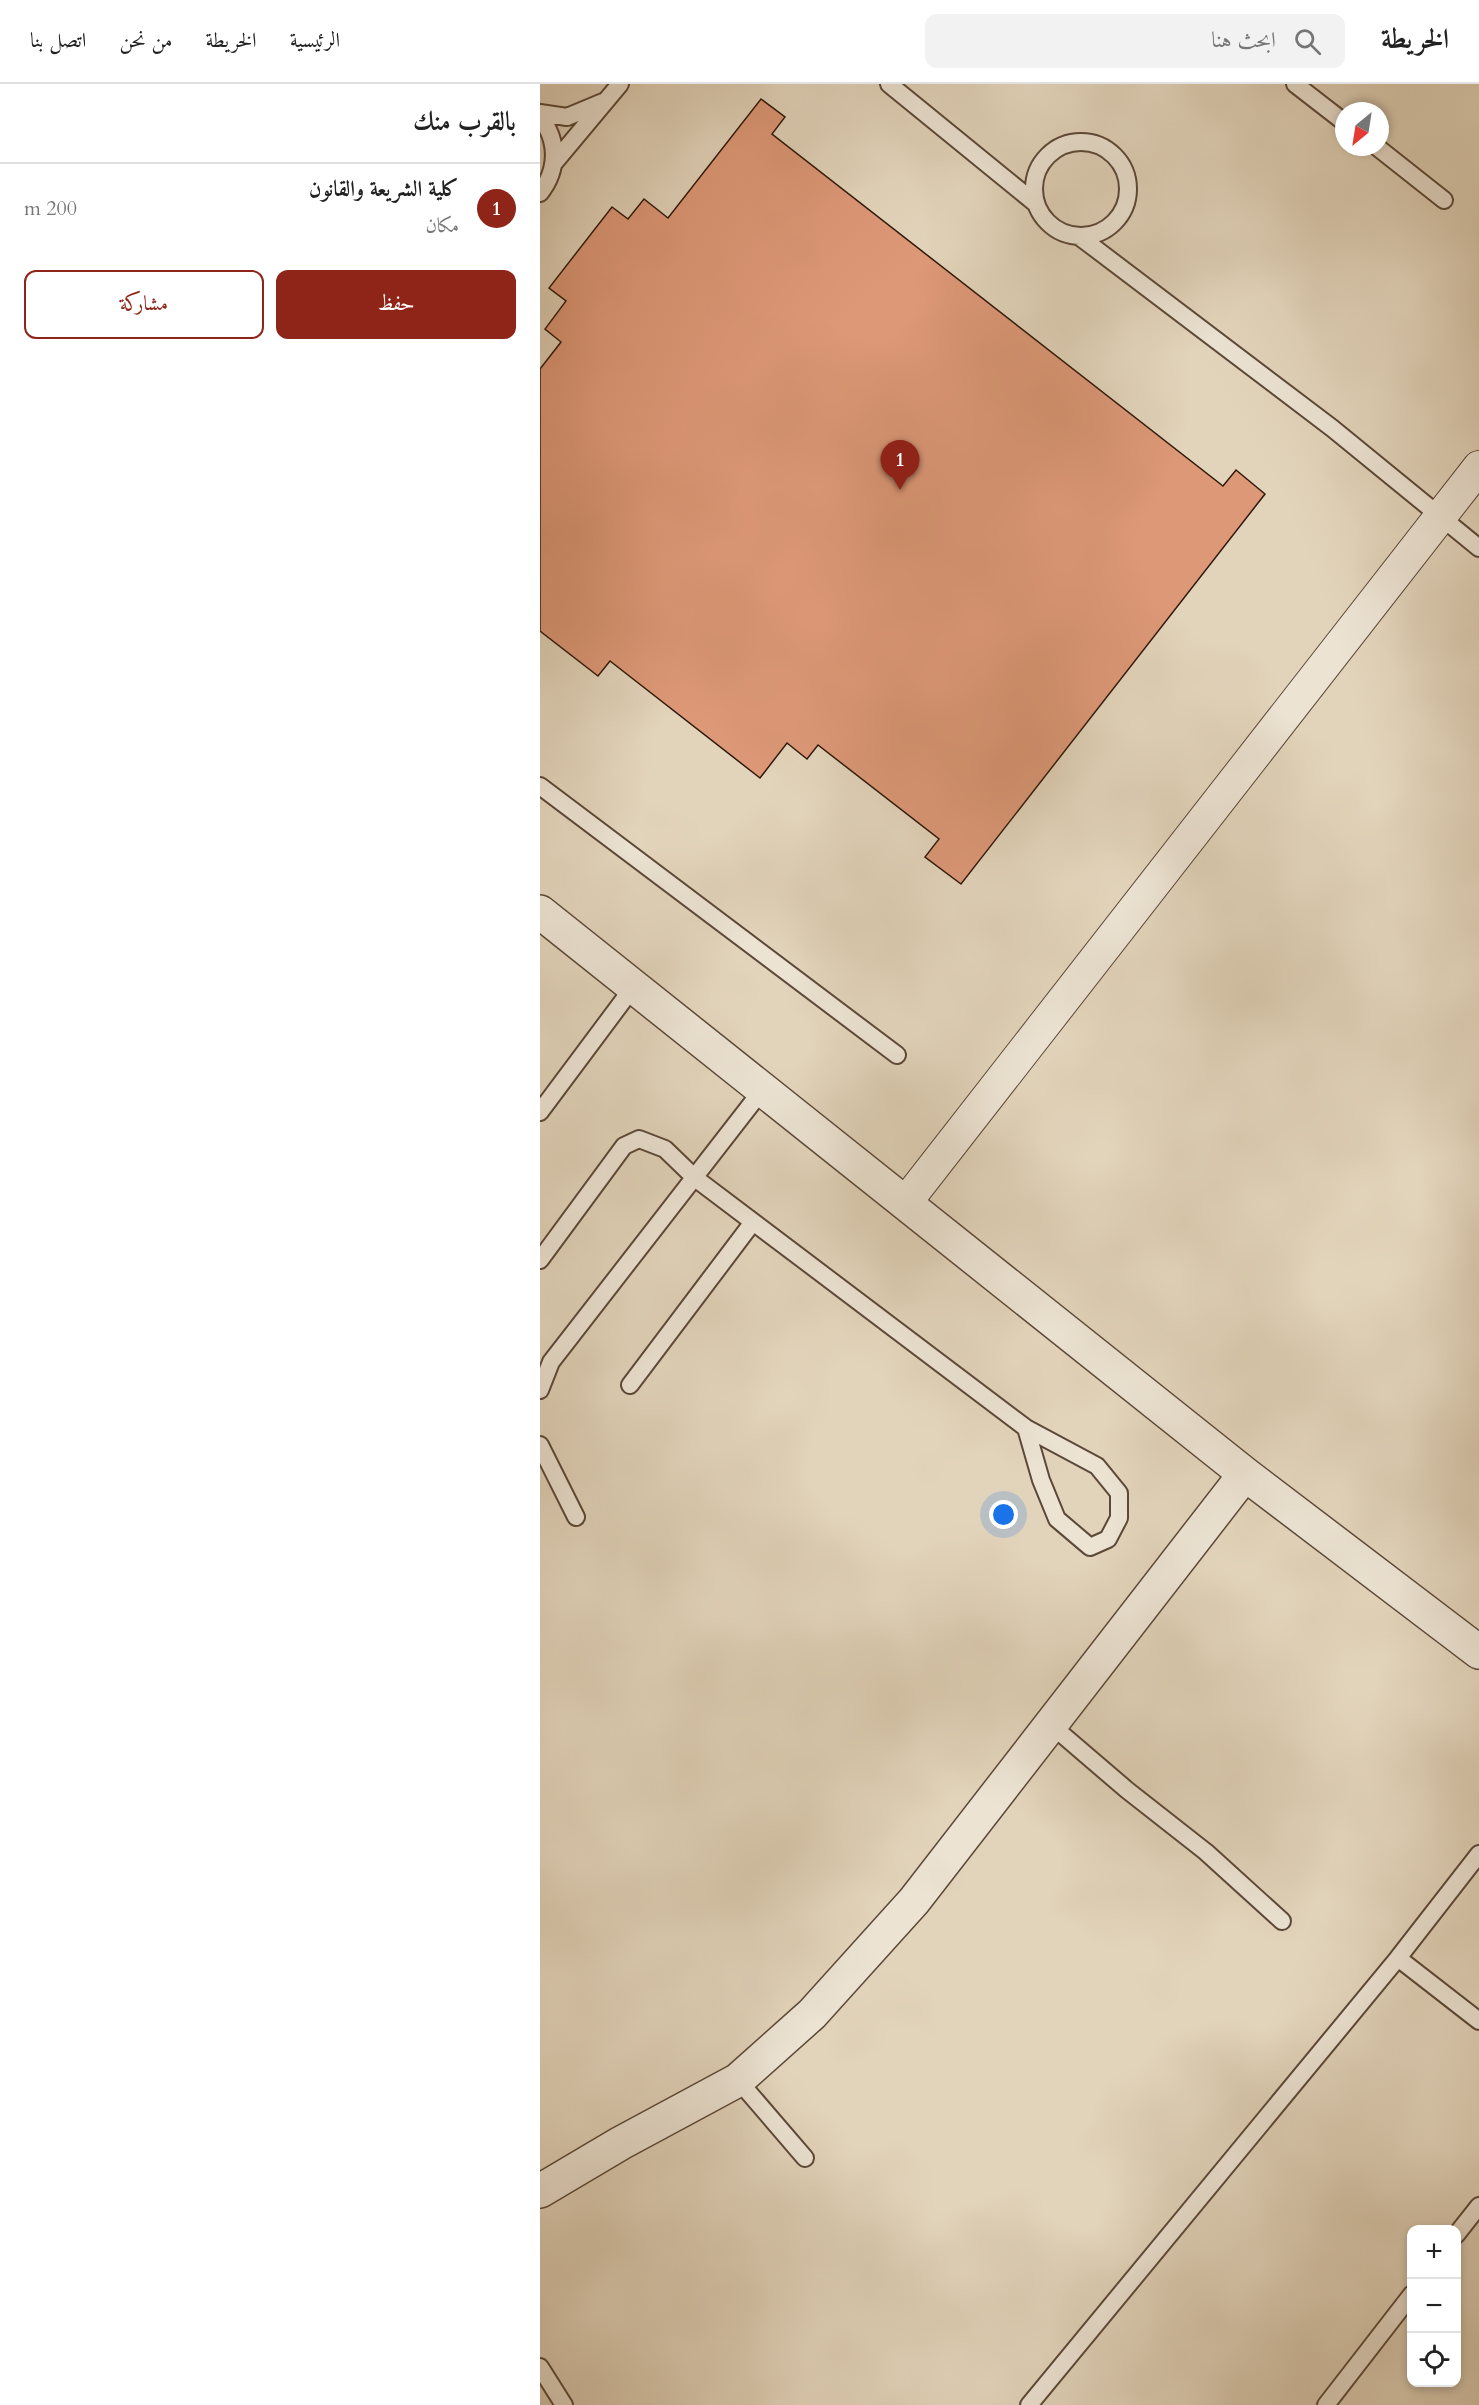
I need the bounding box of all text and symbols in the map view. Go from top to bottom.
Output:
search box [925,14,1345,68]
text: الخريطة [1381,20,1449,58]
text: ابحث هنا [1211,25,1276,55]
icon: search [1291,25,1324,58]
text: اتصل بنا [30,26,86,55]
text: من نحن [119,26,173,55]
text: الخريطة [206,26,257,55]
text: الرئيسية [290,26,340,55]
north arrow [1335,102,1389,156]
text: بالقرب منك [413,104,516,139]
text: كلية الشريعة والقانون [309,174,459,204]
text: 200 m [24,195,77,222]
text: 1 [491,195,502,222]
text: مكان [425,212,459,239]
button: مشاركة [24,270,264,339]
button: حفظ [276,270,516,339]
pin: 1 [880,440,920,490]
your location [989,1500,1018,1529]
map controls [1407,2225,1461,2387]
button: + [1407,2225,1461,2279]
button: − [1407,2279,1461,2333]
button: locate [1407,2333,1461,2387]

